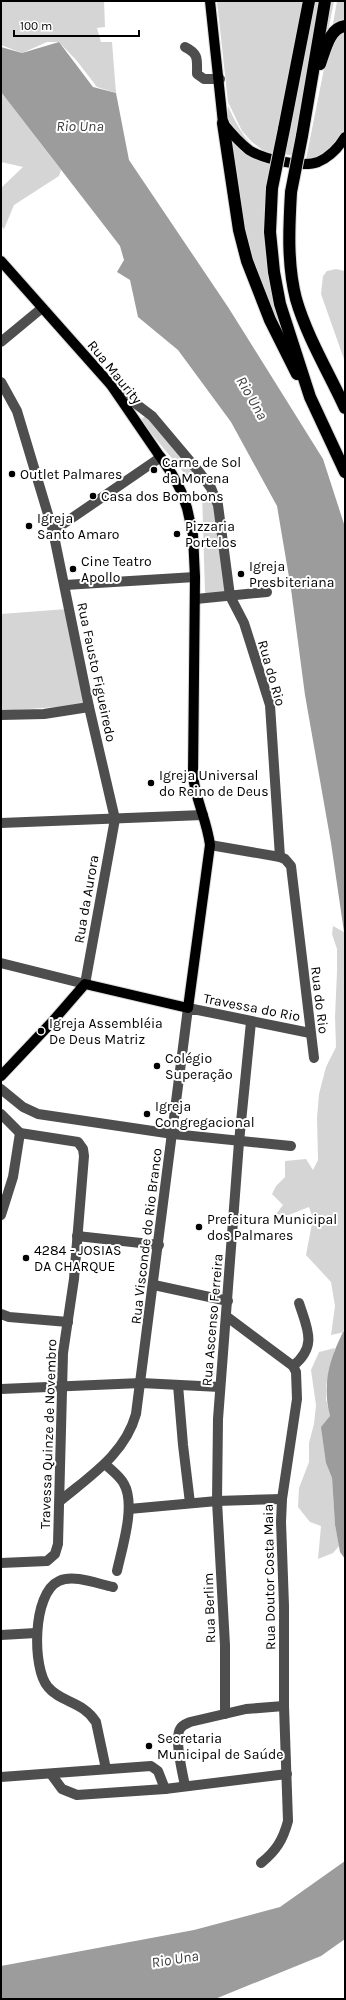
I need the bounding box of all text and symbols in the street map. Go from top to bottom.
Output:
scale bar [14,12,139,38]
text: 100 m [20,19,52,33]
water label: Rio Una [56,117,104,135]
street label: Rua Maurity [84,337,146,408]
water label: Rio Una [232,373,272,423]
place label: Carne de Sol da Morena [162,454,241,487]
marker: Carne de Sol da Morena [149,465,159,475]
place label: Outlet Palmares [20,466,122,483]
marker: Outlet Palmares [7,469,17,479]
place label: Casa dos Bombons [101,488,224,505]
marker: Casa dos Bombons [88,491,98,501]
place label: Igreja Santo Amaro [37,510,119,543]
place label: Pizzaria Portelos [185,518,237,551]
marker: Igreja Santo Amaro [24,521,34,531]
marker: Pizzaria Portelos [172,529,182,539]
place label: Cine Teatro Apollo [81,553,152,586]
place label: Igreja Presbiteriana [249,558,334,591]
marker: Cine Teatro Apollo [68,564,78,574]
marker: Igreja Presbiteriana [236,569,246,579]
street label: Rua Fausto Figueiredo [73,601,120,743]
street label: Rua do Rio [254,638,289,708]
place label: Igreja Universal do Reino de Deus [159,767,269,800]
marker: Igreja Universal do Reino de Deus [146,778,156,788]
street label: Rua da Aurora [70,854,103,945]
street label: Rua do Rio [307,965,332,1035]
street label: Travessa do Rio [202,990,302,1025]
place label: Igreja Assembléia De Deus Matriz [49,1015,163,1048]
marker: Igreja Assembléia De Deus Matriz [36,1026,46,1036]
place label: Colégio Superação [165,1050,233,1083]
marker: Colégio Superação [152,1061,162,1071]
place label: Igreja Congregacional [155,1098,255,1131]
marker: Igreja Congregacional [142,1109,152,1119]
street label: Rua Visconde do Rio Branco [127,1147,166,1325]
place label: Prefeitura Municipal dos Palmares [207,1211,337,1244]
marker: Prefeitura Municipal dos Palmares [194,1222,204,1232]
place label: 4284 - JOSIAS DA CHARQUE [34,1242,121,1275]
marker: 4284 - JOSIAS DA CHARQUE [21,1253,31,1263]
street label: Rua Ascenso Ferreira [198,1253,227,1387]
street label: Travessa Quinze de Novembro [37,1339,60,1529]
street label: Rua Doutor Costa Maia [260,1504,279,1650]
street label: Rua Berlim [200,1573,219,1643]
place label: Secretaria Municipal de Saúde [157,1730,283,1763]
marker: Secretaria Municipal de Saúde [144,1741,154,1751]
water label: Rio Una [150,1946,200,1972]

